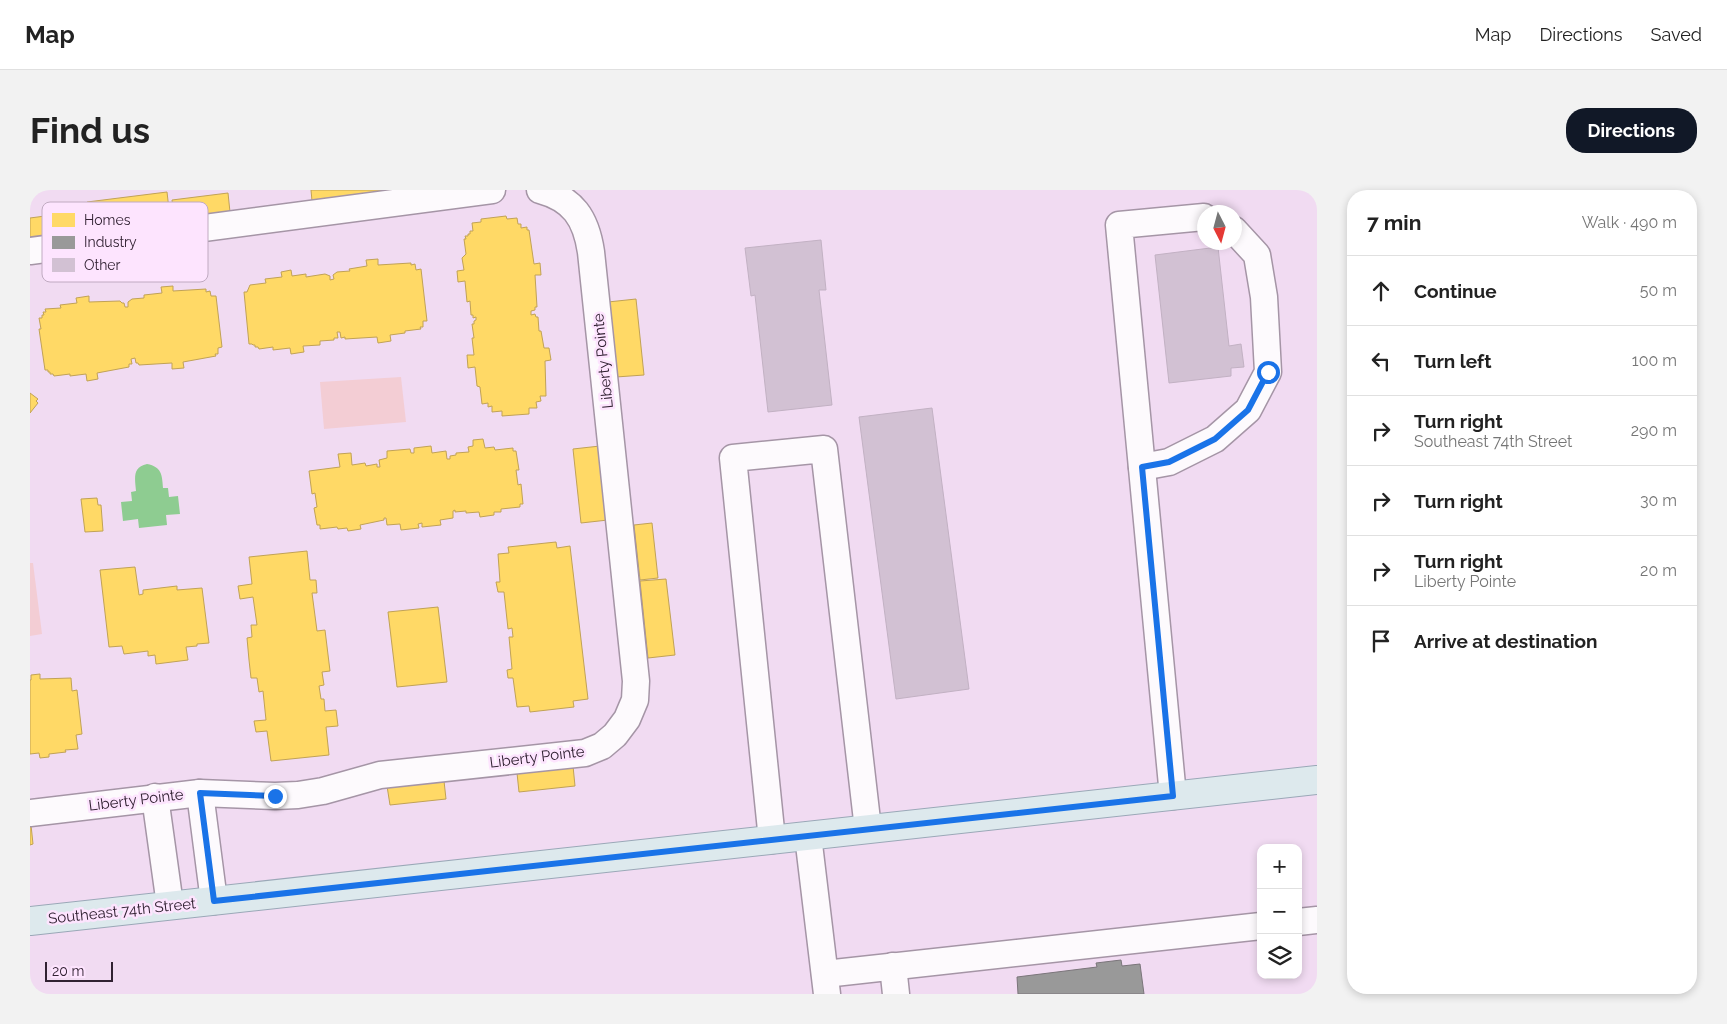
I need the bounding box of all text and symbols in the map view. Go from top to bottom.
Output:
text: Map [25,20,75,49]
text: Map [1475,24,1511,45]
text: Directions [1539,24,1623,45]
text: Saved [1651,24,1702,45]
button: Directions [1566,108,1697,153]
text: Find us [30,110,150,151]
legend [42,202,208,282]
north arrow [1197,205,1242,250]
text: 7 min [1367,210,1421,235]
text: Homes [84,212,131,228]
text: Walk · 490 m [1582,213,1677,232]
text: Industry [84,234,137,250]
text: Other [84,257,121,273]
icon: ahead [1367,277,1395,305]
text: Continue [1414,280,1497,302]
text: 50 m [1640,281,1677,300]
street label: Liberty Pointe [589,312,617,410]
icon: left [1367,347,1395,375]
text: Turn left [1414,350,1491,372]
text: 100 m [1632,351,1677,370]
route start [1257,361,1280,384]
text: Turn right [1414,410,1503,432]
icon: right [1367,417,1395,445]
text: 290 m [1631,421,1677,440]
text: Southeast 74th Street [1414,432,1572,451]
icon: right [1367,487,1395,515]
text: Turn right [1414,490,1503,512]
text: 30 m [1640,491,1677,510]
text: Turn right [1414,550,1503,572]
icon: right [1367,557,1395,585]
text: 20 m [1640,561,1677,580]
text: Liberty Pointe [1414,572,1516,591]
icon: arrive [1367,627,1395,655]
text: Arrive at destination [1414,630,1598,652]
street label: Liberty Pointe [488,742,586,772]
street label: Liberty Pointe [87,785,185,815]
route end [264,785,287,808]
map controls [1257,844,1302,979]
button: + [1257,844,1302,889]
button: − [1257,889,1302,934]
street label: Southeast 74th Street [47,894,197,928]
button: layers [1257,934,1302,979]
scale bar [45,959,112,982]
text: 20 m [52,963,84,979]

